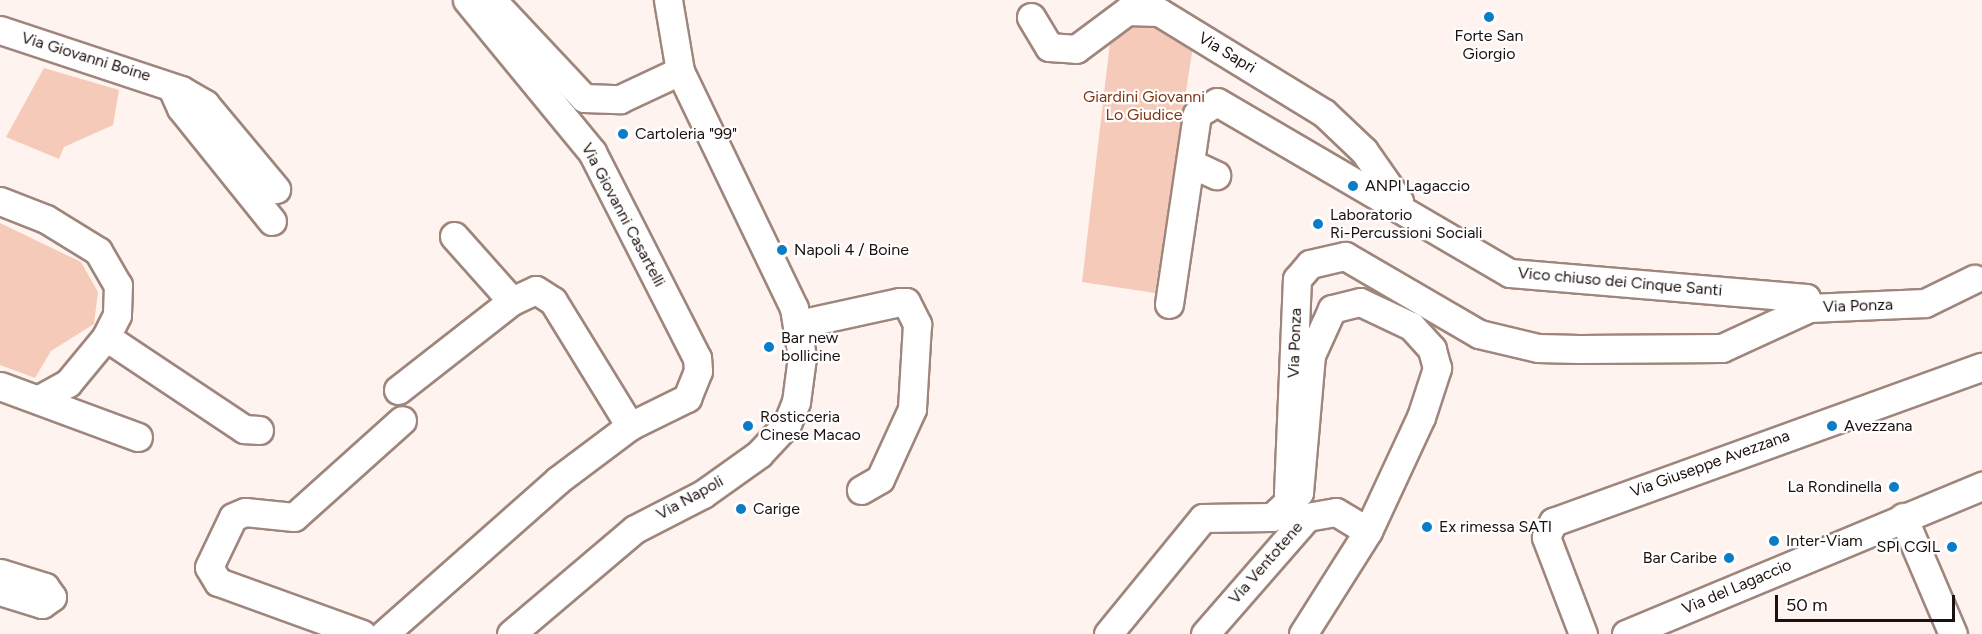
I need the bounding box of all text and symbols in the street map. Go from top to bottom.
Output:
marker: Forte San Giorgio [1482,10,1496,24]
place label: Forte San Giorgio [1455,26,1523,64]
street label: Via Giovanni Boine [19,28,153,86]
street label: Via Sapri [1195,28,1259,78]
park label: Giardini Giovanni Lo Giudice [1083,87,1205,125]
place label: Cartoleria "99" [635,124,737,144]
marker: Cartoleria "99" [616,127,630,141]
street label: Via Giovanni Casartelli [577,140,669,290]
place label: ANPI Lagaccio [1365,176,1470,196]
marker: ANPI Lagaccio [1346,179,1360,193]
place label: Laboratorio Ri-Percussioni Sociali [1330,205,1483,243]
marker: Laboratorio Ri-Percussioni Sociali [1311,217,1325,231]
place label: Napoli 4 / Boine [794,240,909,260]
marker: Napoli 4 / Boine [775,243,789,257]
street label: Vico chiuso dei Cinque Santi [1517,263,1723,301]
street label: Via Ponza [1823,295,1893,317]
street label: Via Ponza [1284,308,1306,378]
place label: Bar new bollicine [781,328,840,366]
marker: Bar new bollicine [762,340,776,354]
place label: Rosticceria Cinese Macao [760,407,861,445]
place label: Avezzana [1844,416,1912,436]
marker: Rosticceria Cinese Macao [741,419,755,433]
marker: Avezzana [1825,419,1839,433]
street label: Via Giuseppe Avezzana [1628,426,1792,502]
street label: Via Napoli [653,472,727,524]
place label: La Rondinella [1787,477,1882,497]
marker: La Rondinella [1887,480,1901,494]
place label: Carige [753,499,800,519]
marker: Carige [734,502,748,516]
place label: Ex rimessa SATI [1439,517,1552,537]
street label: Via Ventotene [1225,518,1307,608]
marker: Ex rimessa SATI [1420,520,1434,534]
place label: Inter-Viam [1786,531,1863,551]
marker: Inter-Viam [1767,534,1781,548]
place label: SPI CGIL [1877,537,1940,557]
marker: SPI CGIL [1945,540,1959,554]
place label: Bar Caribe [1643,548,1717,568]
marker: Bar Caribe [1722,551,1736,565]
street label: Via del Lagaccio [1679,555,1795,619]
scale bar [1778,583,1958,621]
text: 50 m [1786,594,1828,616]

